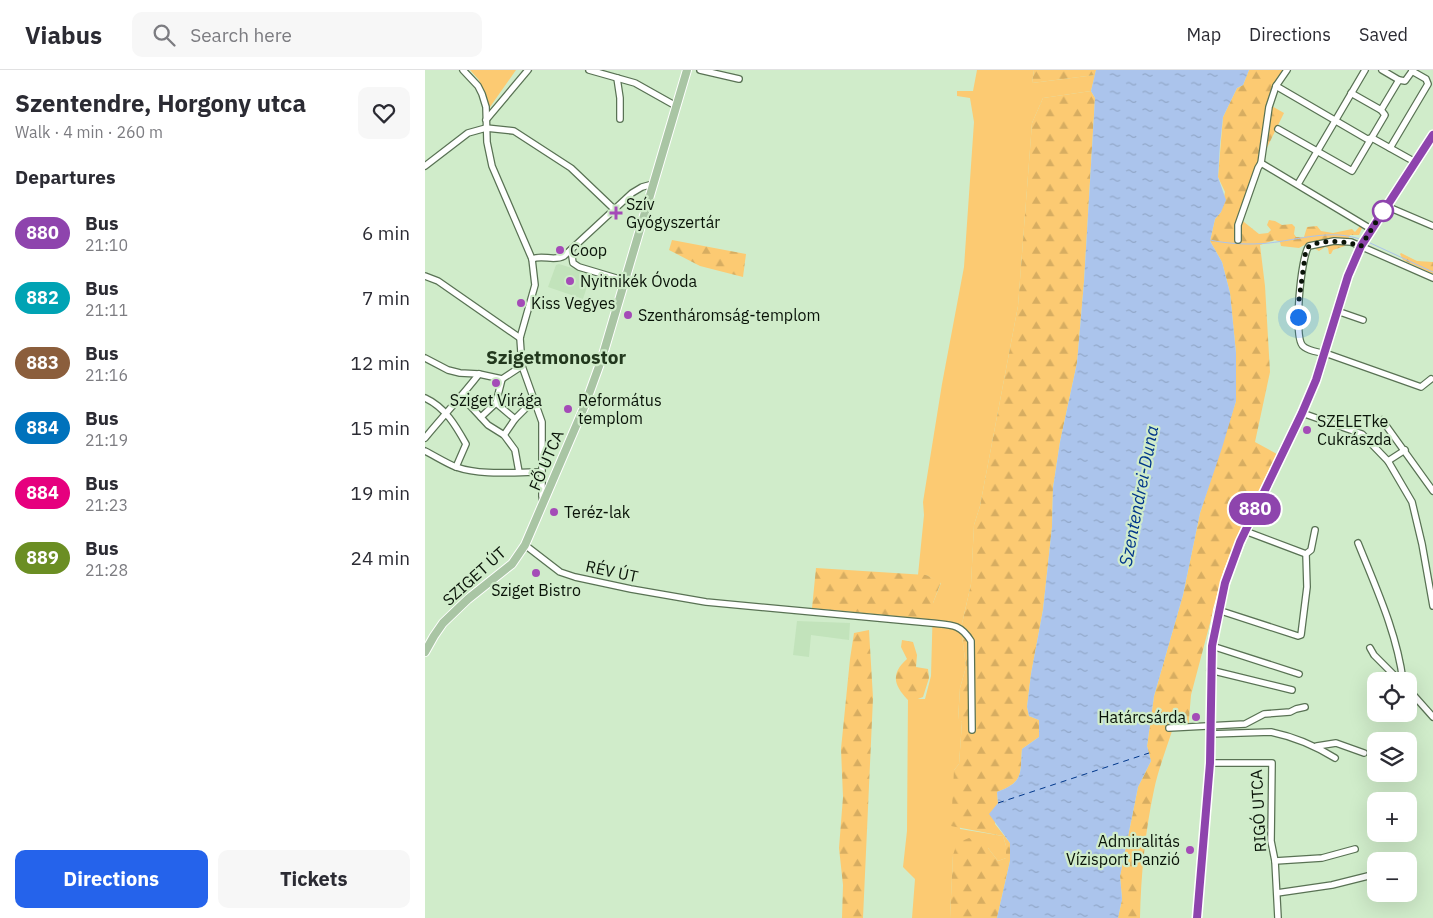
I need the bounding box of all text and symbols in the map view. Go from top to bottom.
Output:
search box [132,12,482,57]
text: Viabus [25,19,102,51]
icon: search [150,21,178,49]
text: Search here [190,23,292,47]
text: Map [1186,23,1221,46]
text: Directions [1249,23,1331,46]
text: Saved [1359,23,1408,46]
text: Szentendre, Horgony utca [15,87,306,119]
button: heart [358,87,410,139]
text: Walk · 4 min · 260 m [15,122,163,142]
text: Departures [15,165,115,189]
place label: Szív Gyógyszertár [626,194,720,232]
unlabelled marker [1372,200,1394,222]
marker: Szív Gyógyszertár [610,207,622,219]
text: Bus [85,211,119,235]
text: 880 [26,221,59,244]
text: 6 min [362,221,410,245]
text: 21:10 [85,235,128,255]
place label: Coop [570,240,607,260]
marker: Coop [554,244,566,256]
place label: Nyitnikék Óvoda [580,270,697,291]
marker: Nyitnikék Óvoda [564,275,576,287]
text: Bus [85,276,119,300]
text: 882 [26,286,59,309]
text: 7 min [362,286,410,310]
place label: Kiss Vegyes [531,293,615,313]
marker: Kiss Vegyes [515,297,527,309]
text: 21:11 [85,300,128,320]
place label: Szentháromság-templom [638,305,820,325]
your location [1286,305,1311,330]
marker: Szentháromság-templom [622,309,634,321]
text: Bus [85,341,119,365]
district label: Szigetmonostor [486,345,626,369]
text: 883 [26,351,59,374]
text: 12 min [351,351,410,375]
text: 21:16 [85,365,128,385]
marker: Sziget Virága [490,377,502,389]
place label: Sziget Virága [450,390,543,410]
place label: Református templom [578,390,662,428]
marker: Református templom [562,403,574,415]
text: Bus [85,406,119,430]
place label: SZELETke Cukrászda [1317,411,1392,449]
text: 884 [26,416,59,439]
text: 15 min [351,416,410,440]
water label: Szentendrei-Duna [1114,424,1163,568]
marker: SZELETke Cukrászda [1301,424,1313,436]
street label: FŐ UTCA [523,426,568,493]
text: 21:19 [85,430,128,450]
text: Bus [85,471,119,495]
text: 884 [26,481,59,504]
text: 19 min [351,481,410,505]
line badge: 880 [1226,493,1284,525]
text: 21:23 [85,495,128,515]
text: 880 [1239,497,1271,520]
place label: Teréz-lak [564,502,631,522]
marker: Teréz-lak [548,506,560,518]
text: Bus [85,536,119,560]
street label: SZIGET ÚT [438,542,510,610]
text: 889 [26,546,59,569]
text: 24 min [351,546,410,570]
street label: RÉV ÚT [584,555,640,586]
text: 21:28 [85,560,128,580]
marker: Sziget Bistro [530,567,542,579]
place label: Sziget Bistro [491,580,581,600]
map controls [1367,672,1417,902]
button: locate [1367,672,1417,722]
place label: Határcsárda [1098,707,1186,727]
marker: Határcsárda [1190,711,1202,723]
button: layers [1367,732,1417,782]
street label: RIGÓ UTCA [1245,769,1270,853]
button: + [1367,792,1417,842]
place label: Admiralitás Vízisport Panzió [1066,831,1180,869]
marker: Admiralitás Vízisport Panzió [1184,844,1196,856]
button: Directions [15,850,208,908]
button: Tickets [218,850,410,908]
button: − [1367,852,1417,902]

